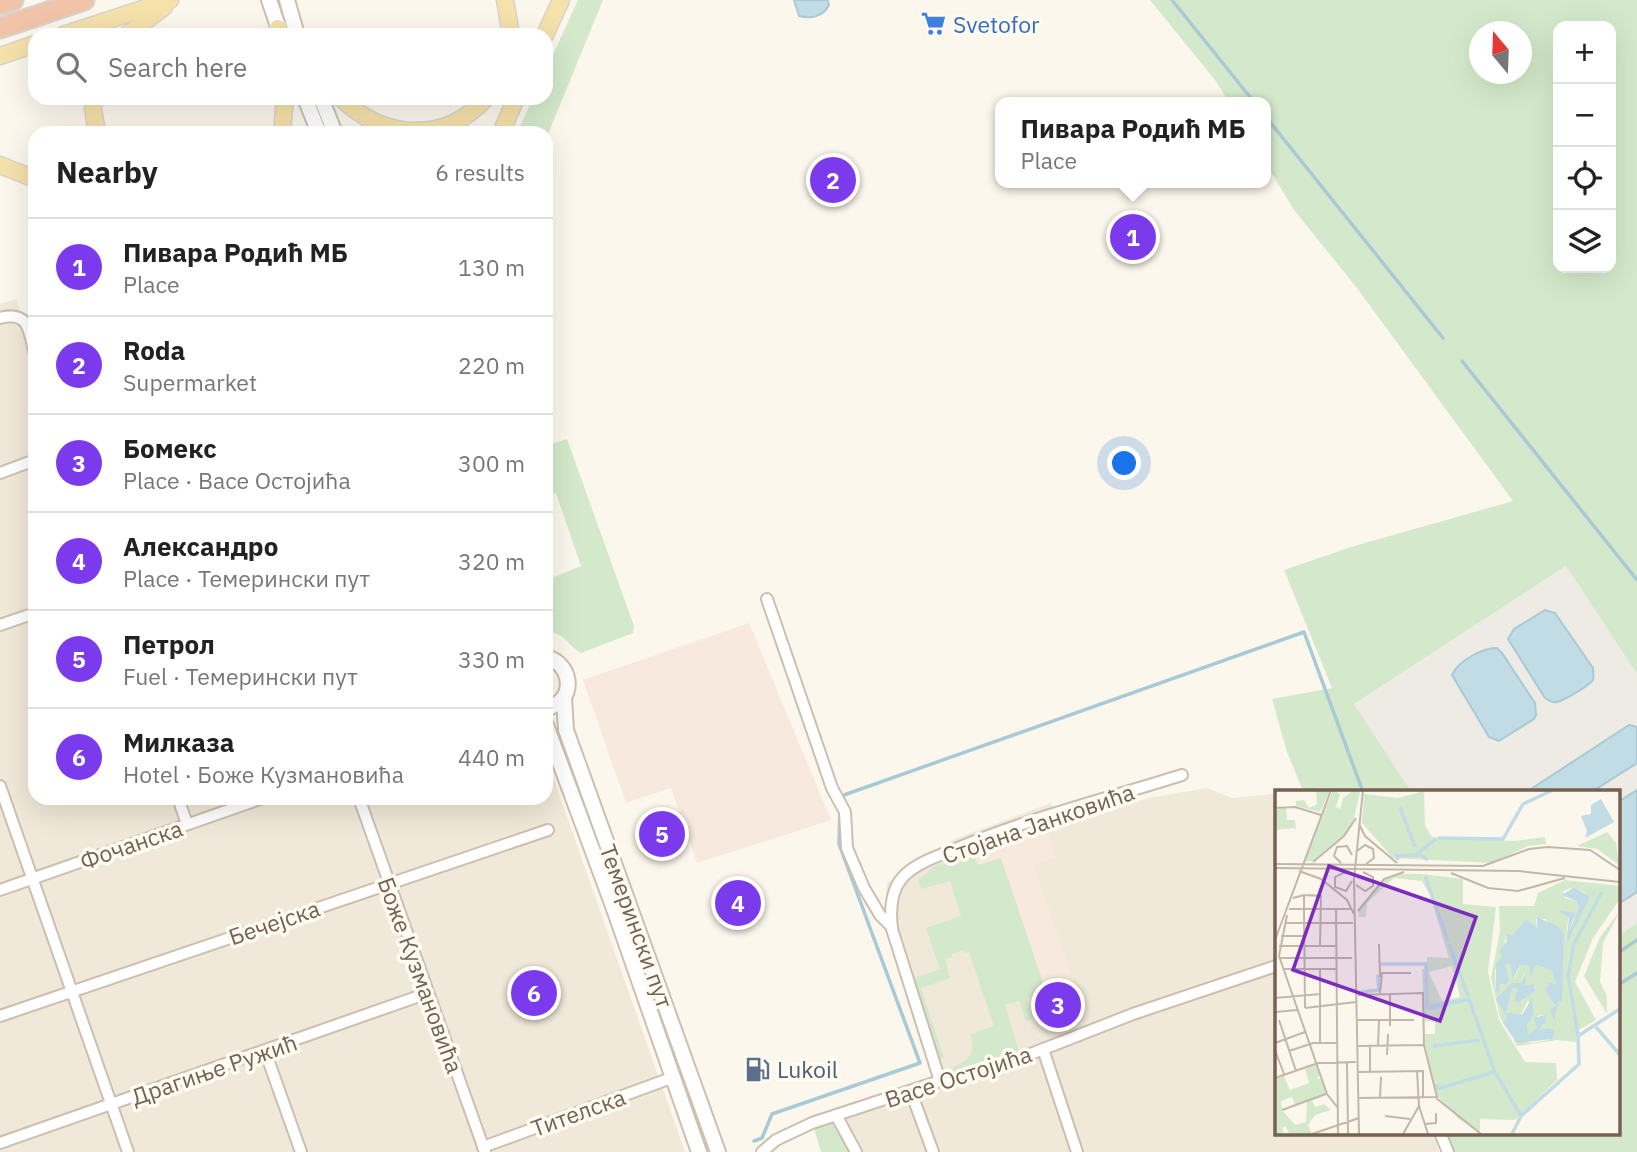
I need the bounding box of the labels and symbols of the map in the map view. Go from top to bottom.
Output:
place label: Svetofor [953,9,1040,39]
supermarket icon: Svetofor [919,10,947,38]
north arrow [1469,21,1532,84]
pin: 2 [810,154,856,206]
pin: 1 [1110,211,1156,263]
your location [1107,446,1141,480]
street label: Стојана Јанковића [938,776,1138,870]
inset map [1275,790,1620,1134]
pin: 5 [639,808,685,860]
street label: Фочанска [76,812,186,876]
street label: Темерински пут [593,840,681,1012]
street label: Боже Кузмановића [372,873,470,1077]
pin: 4 [715,877,761,929]
street label: Бечејска [225,892,323,952]
pin: 6 [511,967,557,1019]
pin: 3 [1035,979,1081,1031]
street label: Драгиње Ружић [127,1027,301,1111]
street label: Васе Остојића [881,1038,1035,1114]
place label: Lukoil [777,1054,838,1084]
fuel station icon: Lukoil [743,1055,771,1083]
street label: Тителска [527,1081,629,1143]

